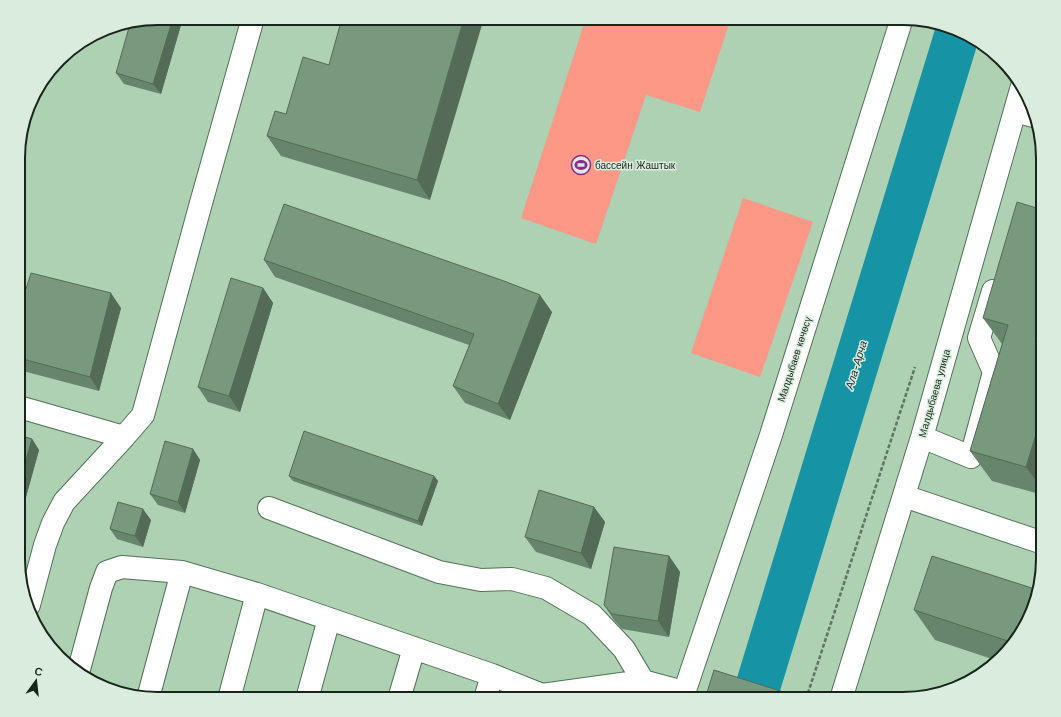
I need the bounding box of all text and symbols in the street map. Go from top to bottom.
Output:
sports icon: бассейн Жаштык [570,154,592,176]
place label: бассейн Жаштык [595,160,676,171]
street label: Малдыбаев көчөсү [776,315,813,403]
water label: Ала-Арча [843,339,870,392]
street label: Малдыбаева улица [917,347,952,438]
north arrow [16,661,56,701]
text: С [33,665,44,679]

